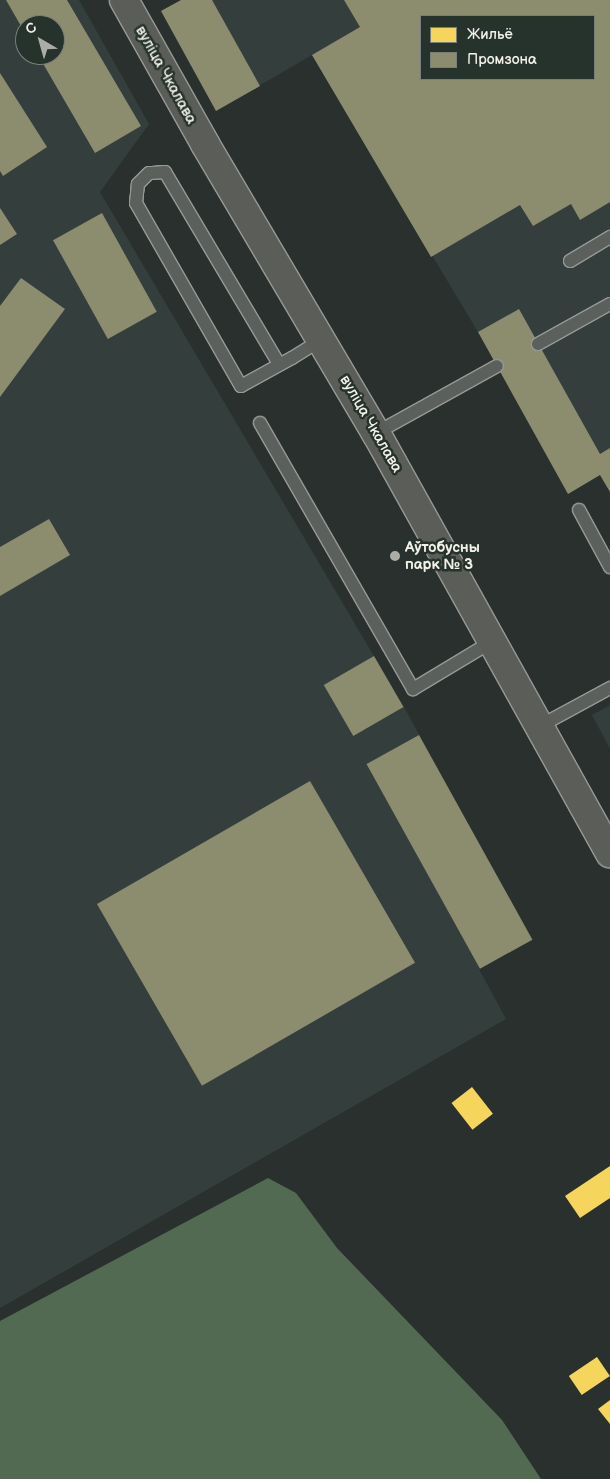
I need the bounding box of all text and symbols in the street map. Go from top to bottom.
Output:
north arrow [15,15,65,65]
legend [420,15,595,80]
text: С [22,19,40,38]
street label: вуліца Чкалава [132,23,200,127]
text: Жильё [467,25,513,44]
text: Промзона [467,50,537,69]
street label: вуліца Чкалава [336,372,406,476]
place label: Аўтобусны парк № 3 [405,538,480,573]
marker: Аўтобусны парк № 3 [389,550,401,562]

